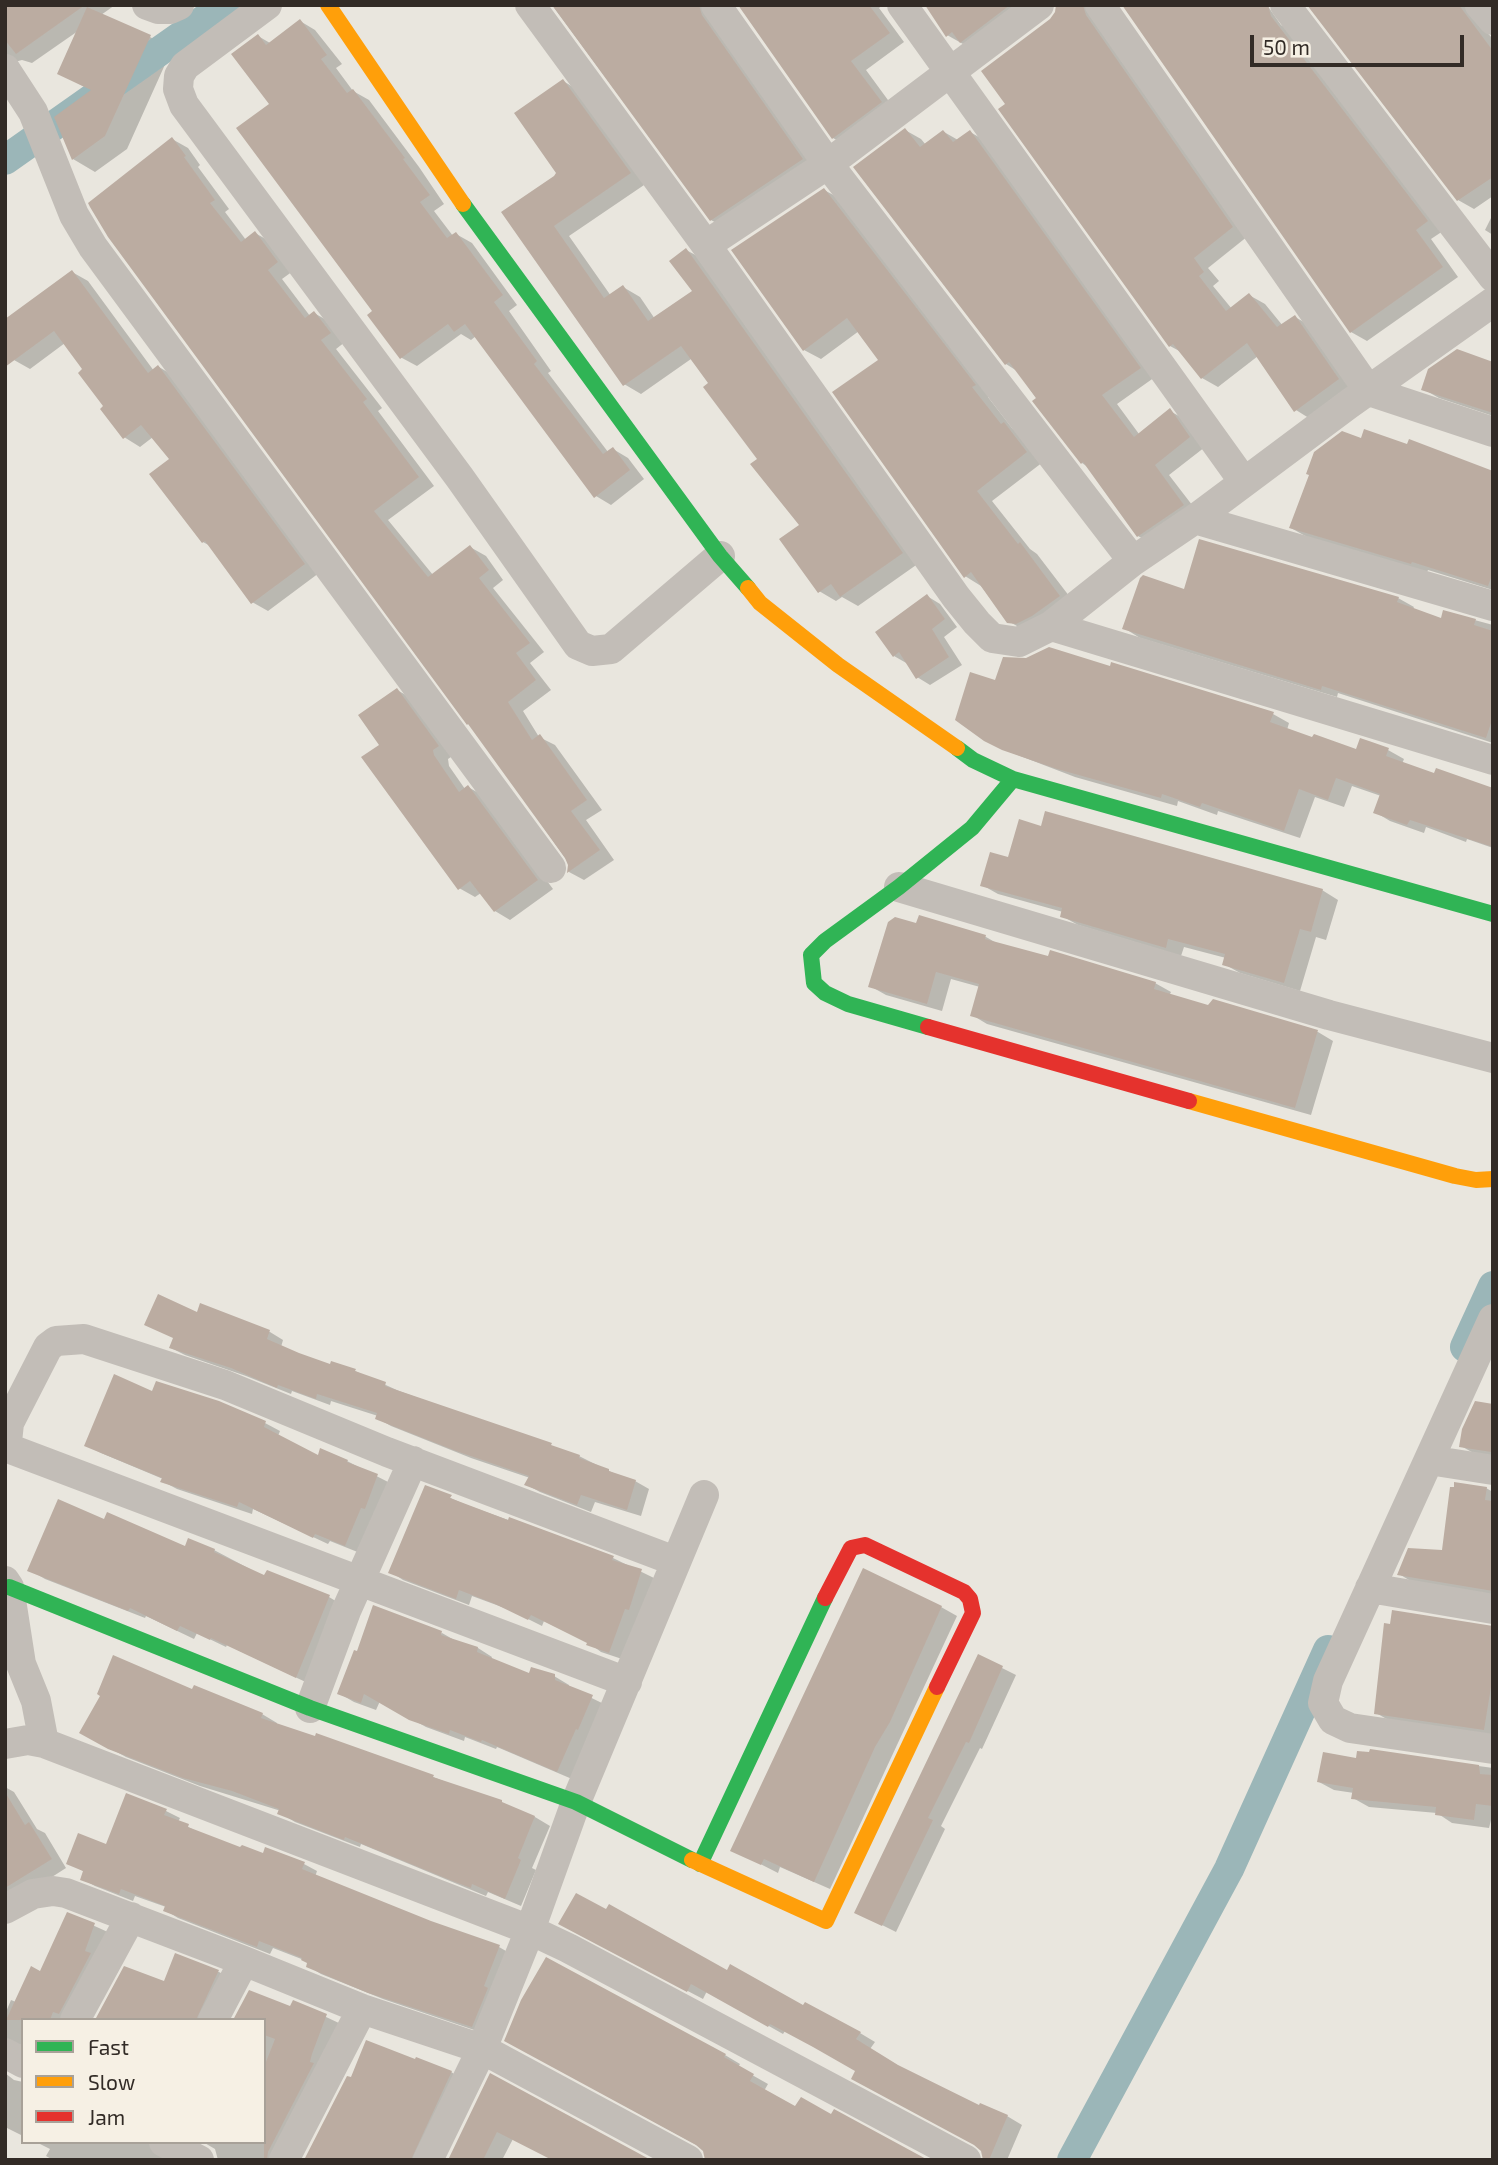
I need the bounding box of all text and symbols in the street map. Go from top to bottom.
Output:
scale bar [1253,21,1466,65]
text: 50 m [1263,34,1310,59]
legend [21,2018,266,2144]
text: Fast [88,2034,129,2059]
text: Slow [88,2069,135,2094]
text: Jam [88,2104,125,2129]

